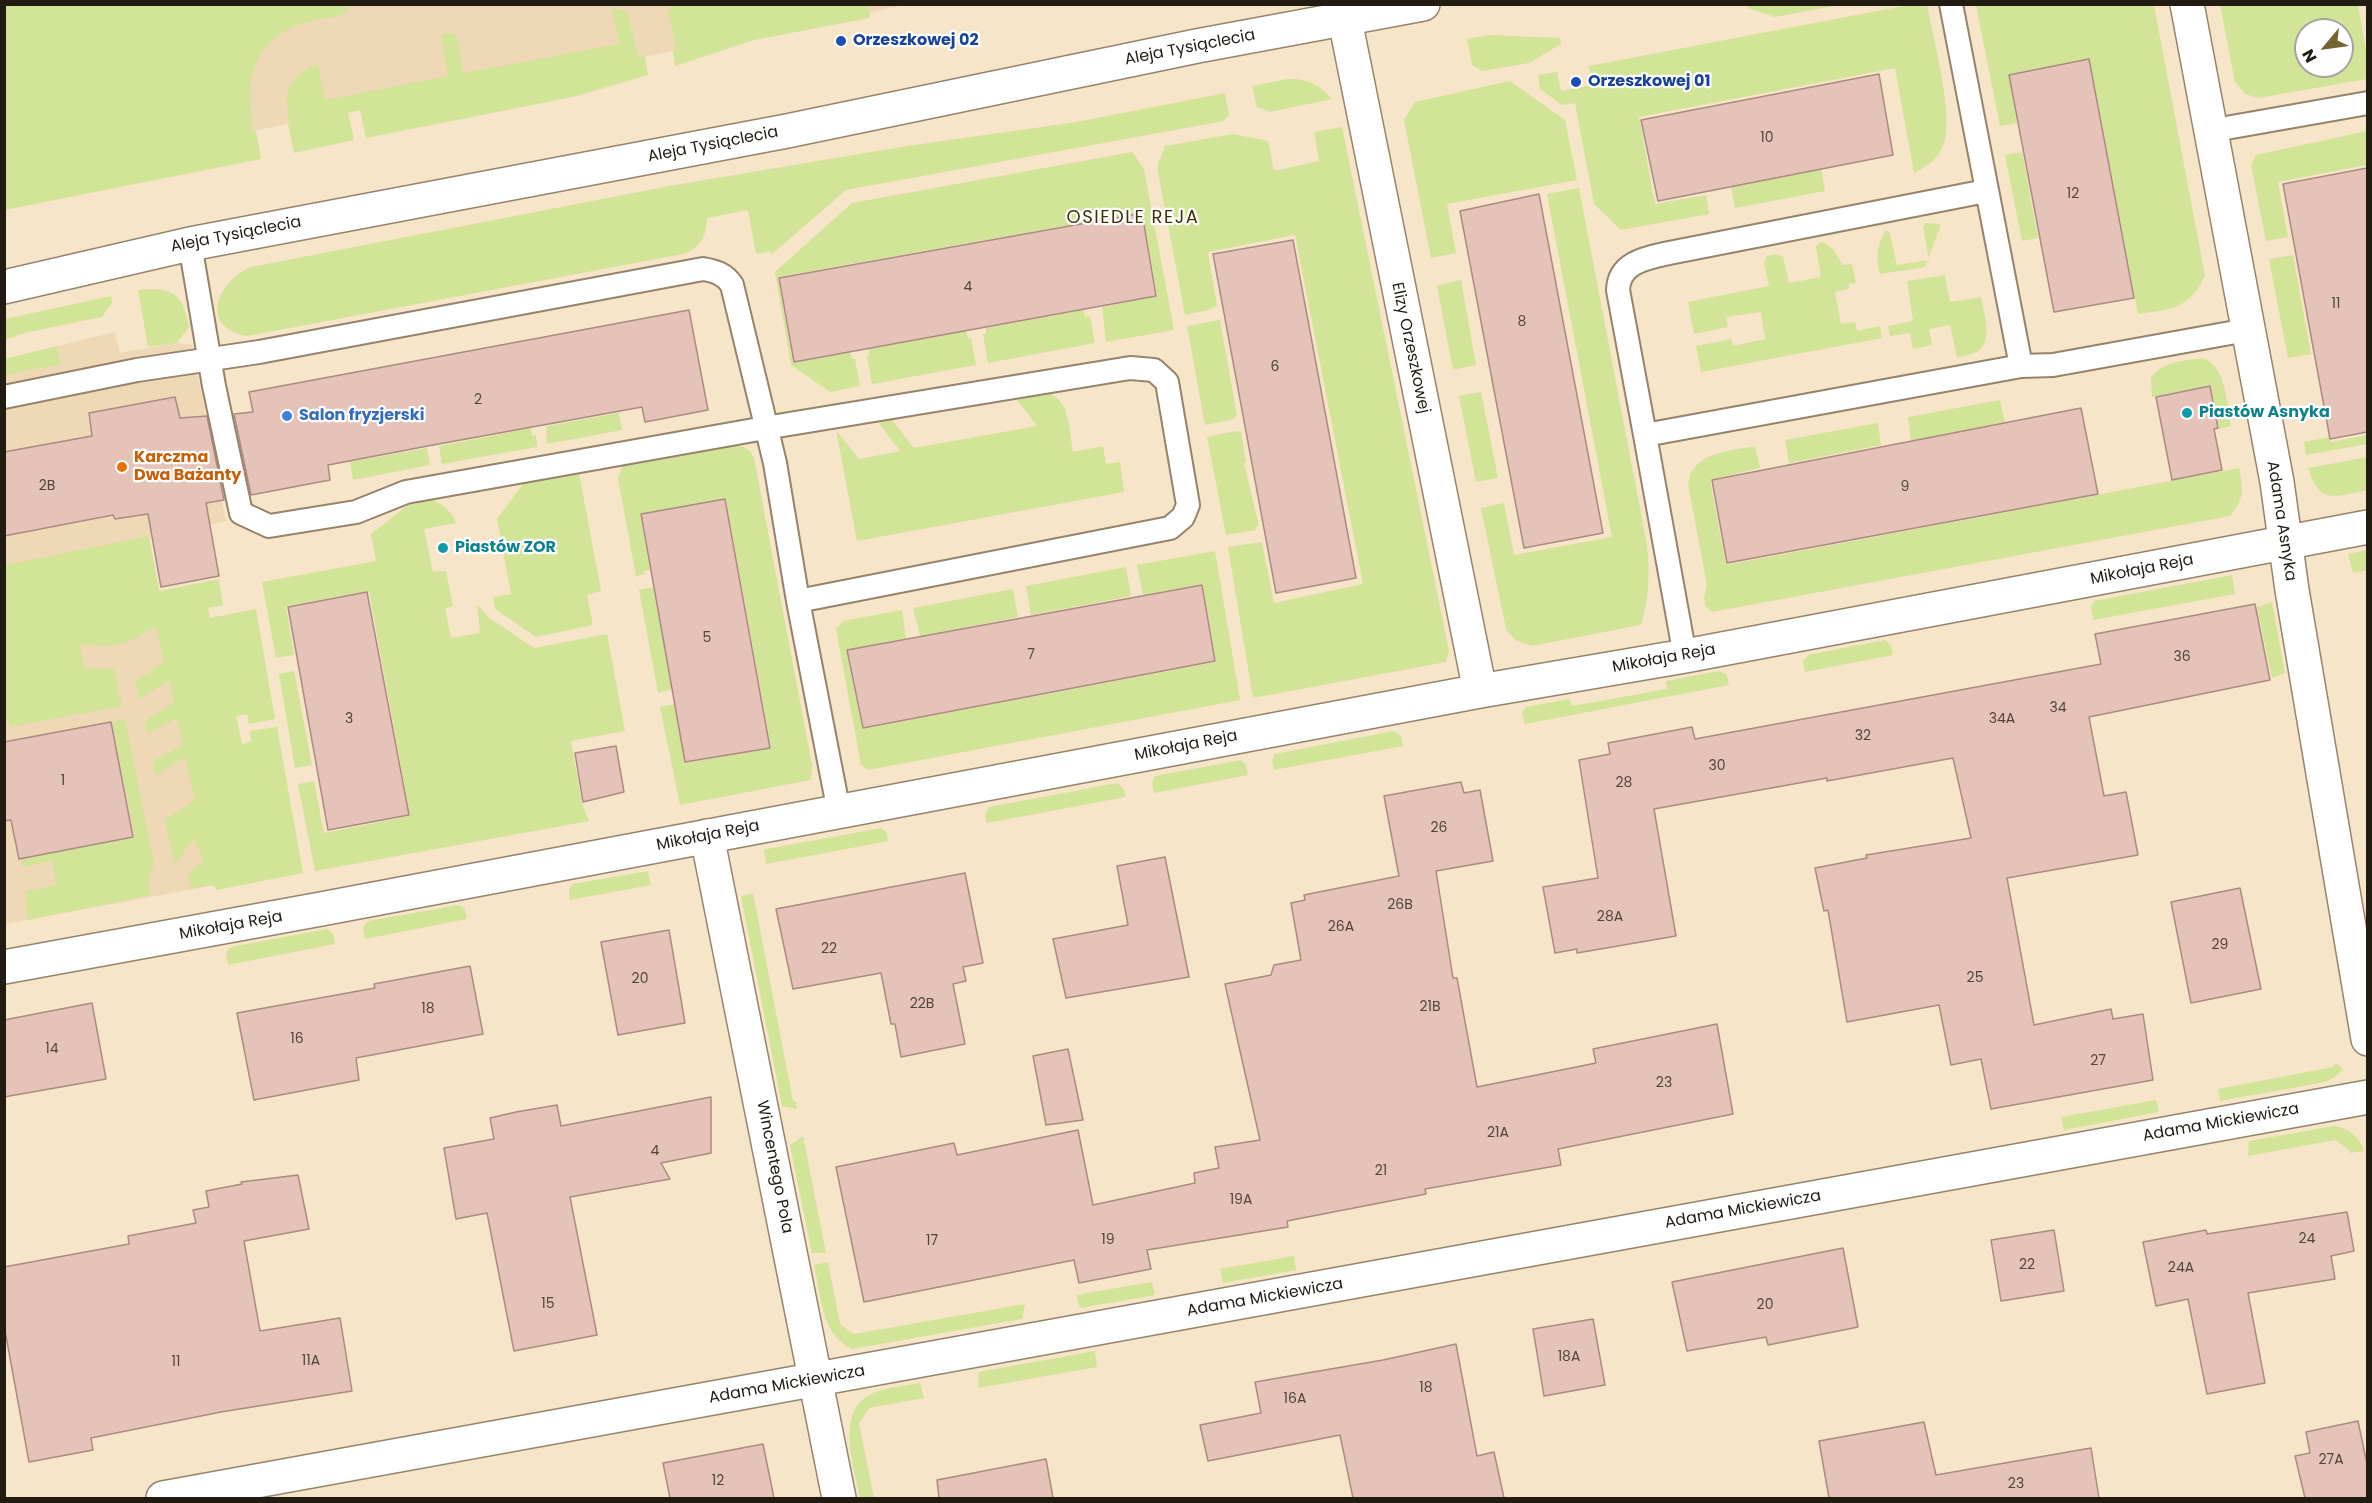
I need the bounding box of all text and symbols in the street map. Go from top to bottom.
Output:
north arrow [2294,18,2354,78]
street label: Aleja Tysiąclecia [1123,26,1257,70]
place label: Orzeszkowej 02 [853,31,979,51]
marker: Orzeszkowej 02 [834,34,848,48]
text: N [2297,45,2323,67]
place label: Orzeszkowej 01 [1588,72,1710,92]
marker: Orzeszkowej 01 [1569,75,1583,89]
street label: Aleja Tysiąclecia [646,123,780,167]
house number: 10 [1760,130,1774,146]
house number: 12 [2067,186,2079,202]
district label: OSIEDLE REJA [1067,207,1199,229]
street label: Aleja Tysiąclecia [169,213,303,257]
house number: 4 [964,279,972,295]
street label: Elizy Orzeszkowej [1387,281,1433,415]
house number: 11 [2332,296,2340,312]
house number: 8 [1518,314,1526,330]
house number: 6 [1271,359,1279,375]
house number: 2 [474,392,482,408]
place label: Piastów Asnyka [2199,403,2330,423]
place label: Salon fryzjerski [299,406,424,426]
marker: Piastów Asnyka [2180,406,2194,420]
marker: Salon fryzjerski [280,409,294,423]
place label: Karczma Dwa Bażanty [134,448,241,486]
marker: Karczma Dwa Bażanty [115,460,129,474]
street label: Adama Asnyka [2262,460,2300,582]
house number: 2B [39,478,55,494]
house number: 9 [1901,479,1909,495]
place label: Piastów ZOR [455,538,556,558]
marker: Piastów ZOR [436,541,450,555]
street label: Mikołaja Reja [2089,551,2195,589]
house number: 5 [703,630,711,646]
street label: Mikołaja Reja [1611,640,1717,678]
house number: 7 [1027,647,1035,663]
house number: 36 [2173,649,2191,665]
house number: 34 [2049,700,2067,716]
house number: 3 [345,711,353,727]
house number: 34A [1989,711,2015,727]
street label: Mikołaja Reja [1133,727,1239,765]
house number: 32 [1855,728,1871,744]
house number: 30 [1708,758,1726,774]
house number: 1 [61,773,65,789]
house number: 28 [1616,775,1632,791]
street label: Mikołaja Reja [655,817,761,855]
house number: 26 [1431,820,1447,836]
house number: 26B [1387,897,1413,913]
street label: Mikołaja Reja [178,907,284,945]
house number: 28A [1597,909,1623,925]
house number: 26A [1328,919,1354,935]
house number: 29 [2212,937,2228,953]
house number: 22 [821,941,837,957]
house number: 25 [1967,970,1983,986]
house number: 20 [632,971,648,987]
house number: 22B [910,996,934,1012]
house number: 21B [1419,999,1441,1015]
house number: 18 [421,1001,435,1017]
house number: 16 [290,1031,304,1047]
house number: 14 [45,1041,59,1057]
house number: 27 [2090,1053,2106,1069]
house number: 23 [1656,1075,1672,1091]
street label: Wincentego Pola [752,1099,796,1235]
street label: Adama Mickiewicza [2141,1100,2301,1146]
house number: 21A [1487,1125,1509,1141]
house number: 4 [651,1143,659,1159]
house number: 21 [1375,1163,1387,1179]
street label: Adama Mickiewicza [1663,1187,1823,1233]
house number: 19A [1230,1192,1252,1208]
house number: 24 [2299,1231,2315,1247]
house number: 19 [1101,1232,1115,1248]
house number: 17 [926,1233,938,1249]
house number: 22 [2019,1257,2035,1273]
house number: 24A [2168,1260,2194,1276]
street label: Adama Mickiewicza [1185,1275,1345,1321]
house number: 15 [541,1296,555,1312]
house number: 20 [1757,1297,1773,1313]
house number: 18A [1558,1349,1580,1365]
house number: 11A [302,1353,320,1369]
house number: 11 [172,1354,180,1370]
street label: Adama Mickiewicza [707,1362,867,1408]
house number: 18 [1419,1380,1433,1396]
house number: 16A [1284,1391,1306,1407]
house number: 27A [2318,1452,2344,1468]
house number: 12 [712,1473,724,1489]
house number: 23 [2008,1476,2024,1492]

